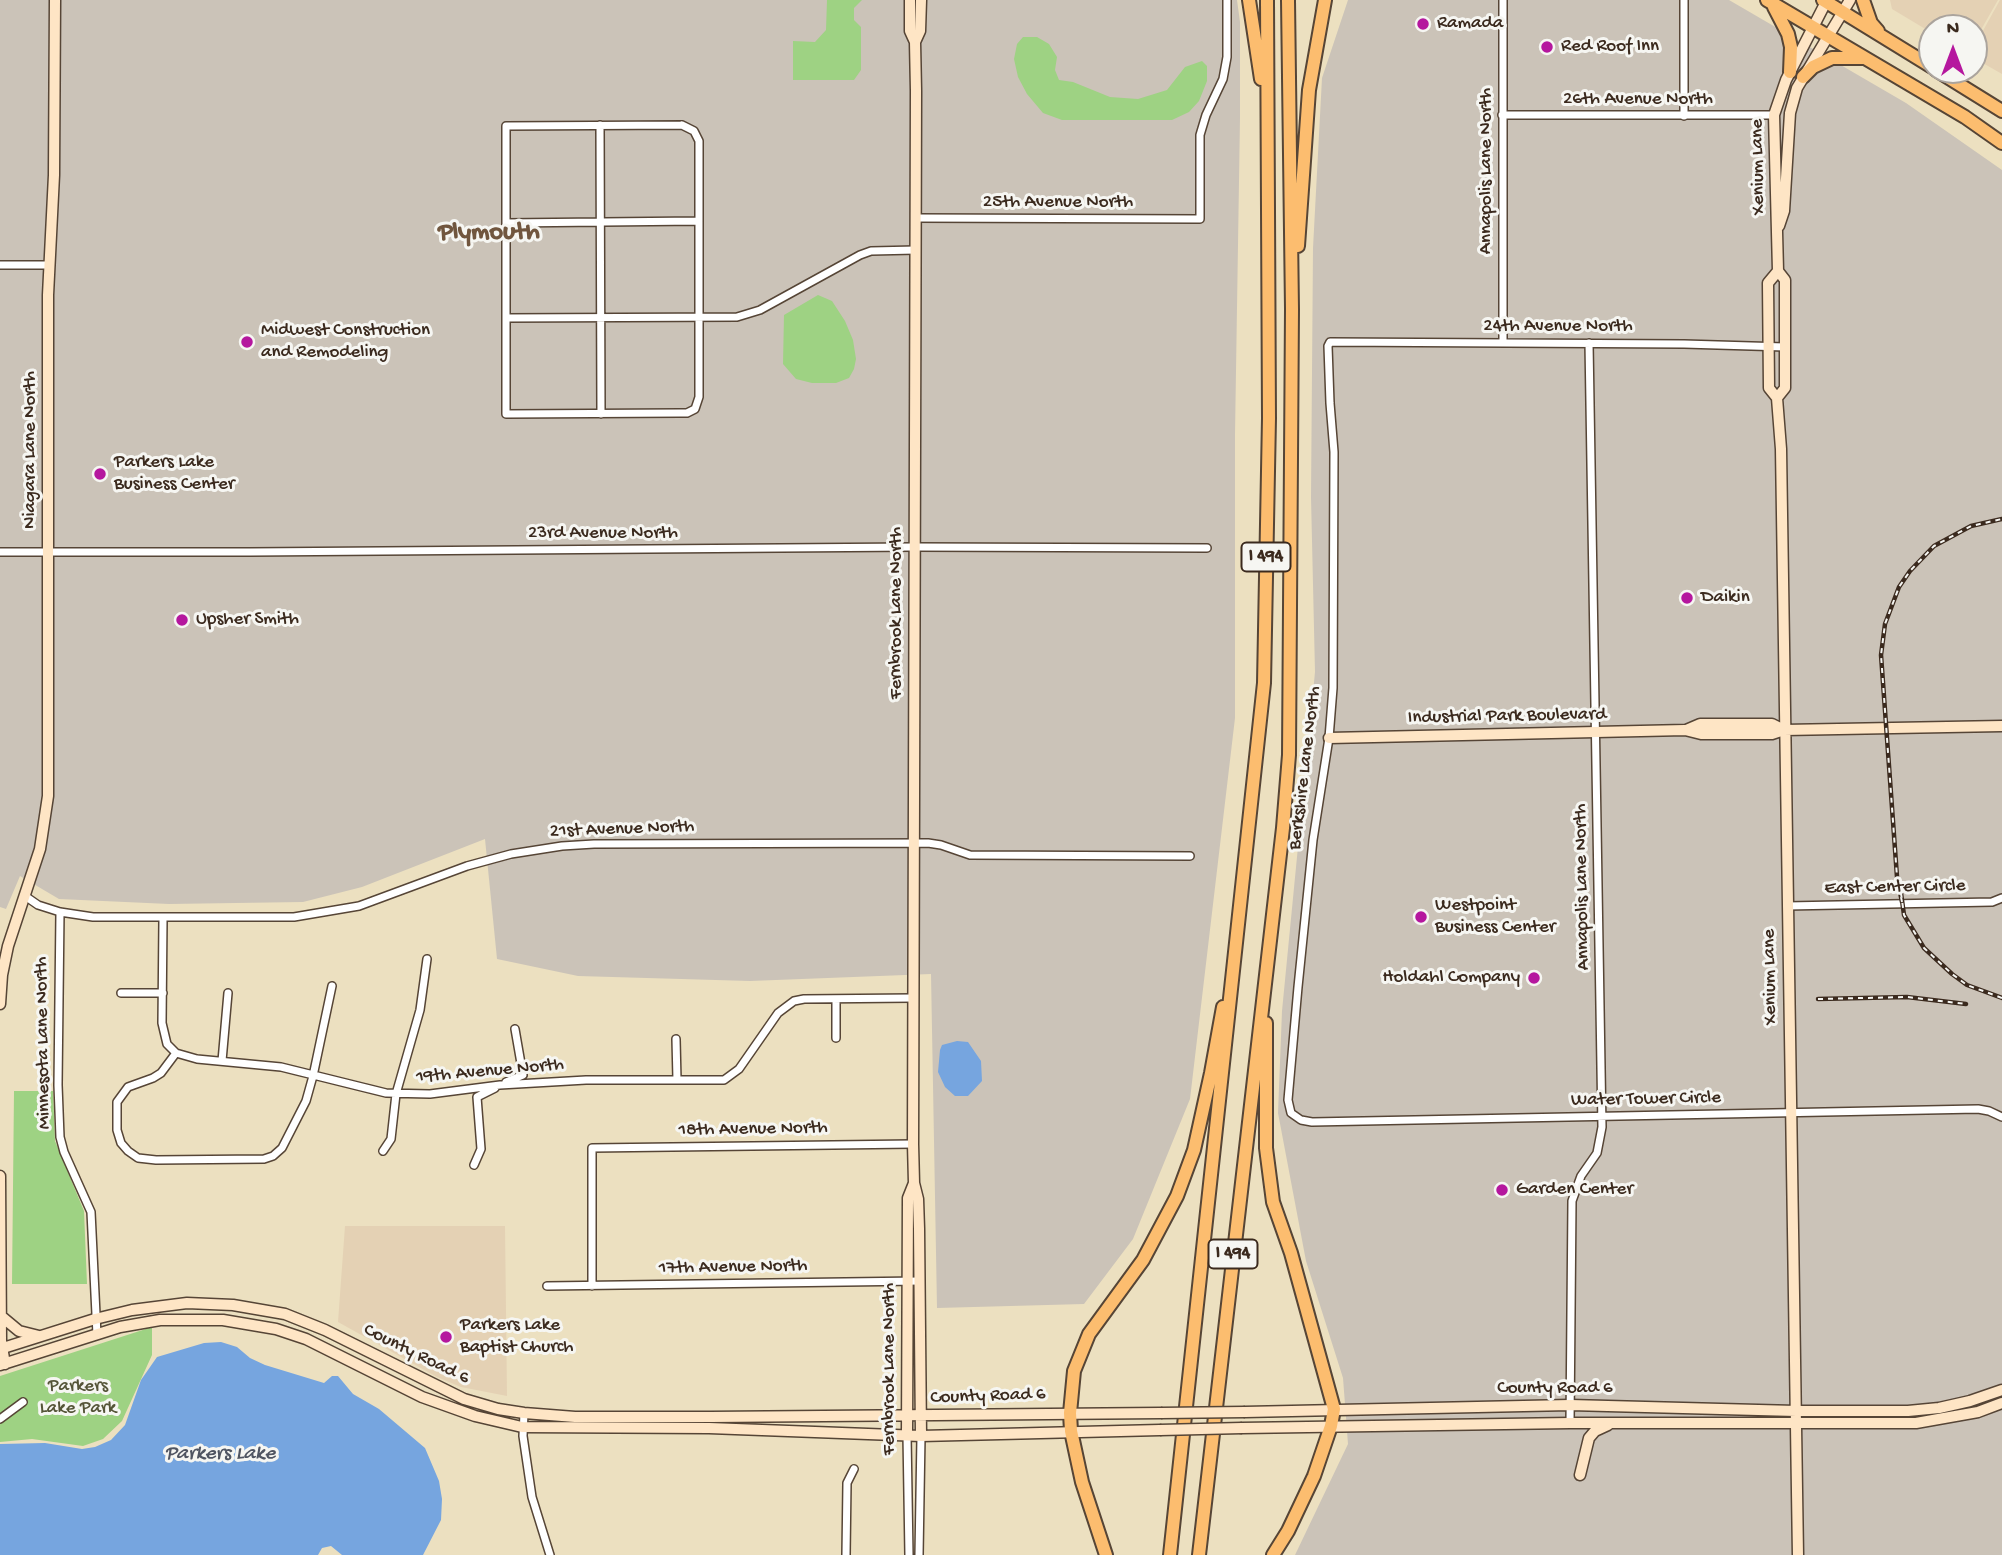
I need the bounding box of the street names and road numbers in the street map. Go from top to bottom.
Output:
street label: Annapolis Lane North [1476,88,1498,254]
street label: 26th Avenue North [1563,89,1713,111]
street label: Xenium Lane [1747,119,1771,215]
street label: 25th Avenue North [983,192,1133,214]
street label: 24th Avenue North [1483,316,1633,338]
street label: Niagara Lane North [20,371,42,529]
street label: 23rd Avenue North [528,523,678,545]
street label: Fernbrook Lane North [886,527,908,699]
road number: I 494 [1242,542,1290,572]
street label: Berkshire Lane North [1285,685,1327,851]
street label: Industrial Park Boulevard [1408,704,1606,730]
street label: Annapolis Lane North [1570,804,1596,970]
street label: 21st Avenue North [549,816,695,844]
street label: East Center Circle [1824,875,1966,901]
street label: Xenium Lane [1759,929,1783,1025]
street label: Minnesota Lane North [31,957,57,1129]
street label: 19th Avenue North [415,1054,565,1090]
street label: Water Tower Circle [1571,1087,1721,1113]
street label: 18th Avenue North [678,1117,828,1143]
road number: I 494 [1208,1240,1258,1268]
street label: 17th Avenue North [659,1255,807,1281]
street label: Fernbrook Lane North [879,1283,901,1455]
street label: County Road 6 [359,1319,473,1391]
street label: County Road 6 [1497,1378,1613,1400]
street label: County Road 6 [930,1384,1046,1410]

